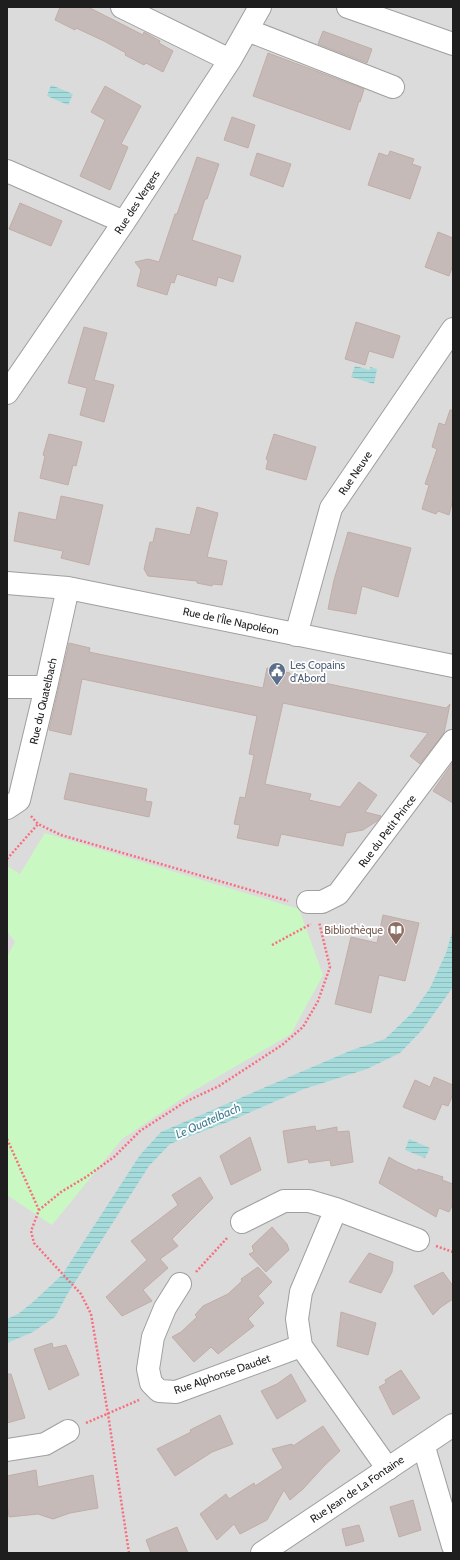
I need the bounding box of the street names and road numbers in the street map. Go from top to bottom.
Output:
street label: Rue des Vergers [111,167,163,237]
street label: Rue Neuve [335,448,375,498]
street label: Rue de l'Île Napoléon [182,604,280,638]
street label: Rue du Quatelbach [26,656,60,746]
street label: Rue du Petit Prince [355,792,419,870]
street label: Rue Alphonse Daudet [172,1351,272,1397]
street label: Rue Jean de La Fontaine [307,1452,407,1526]

